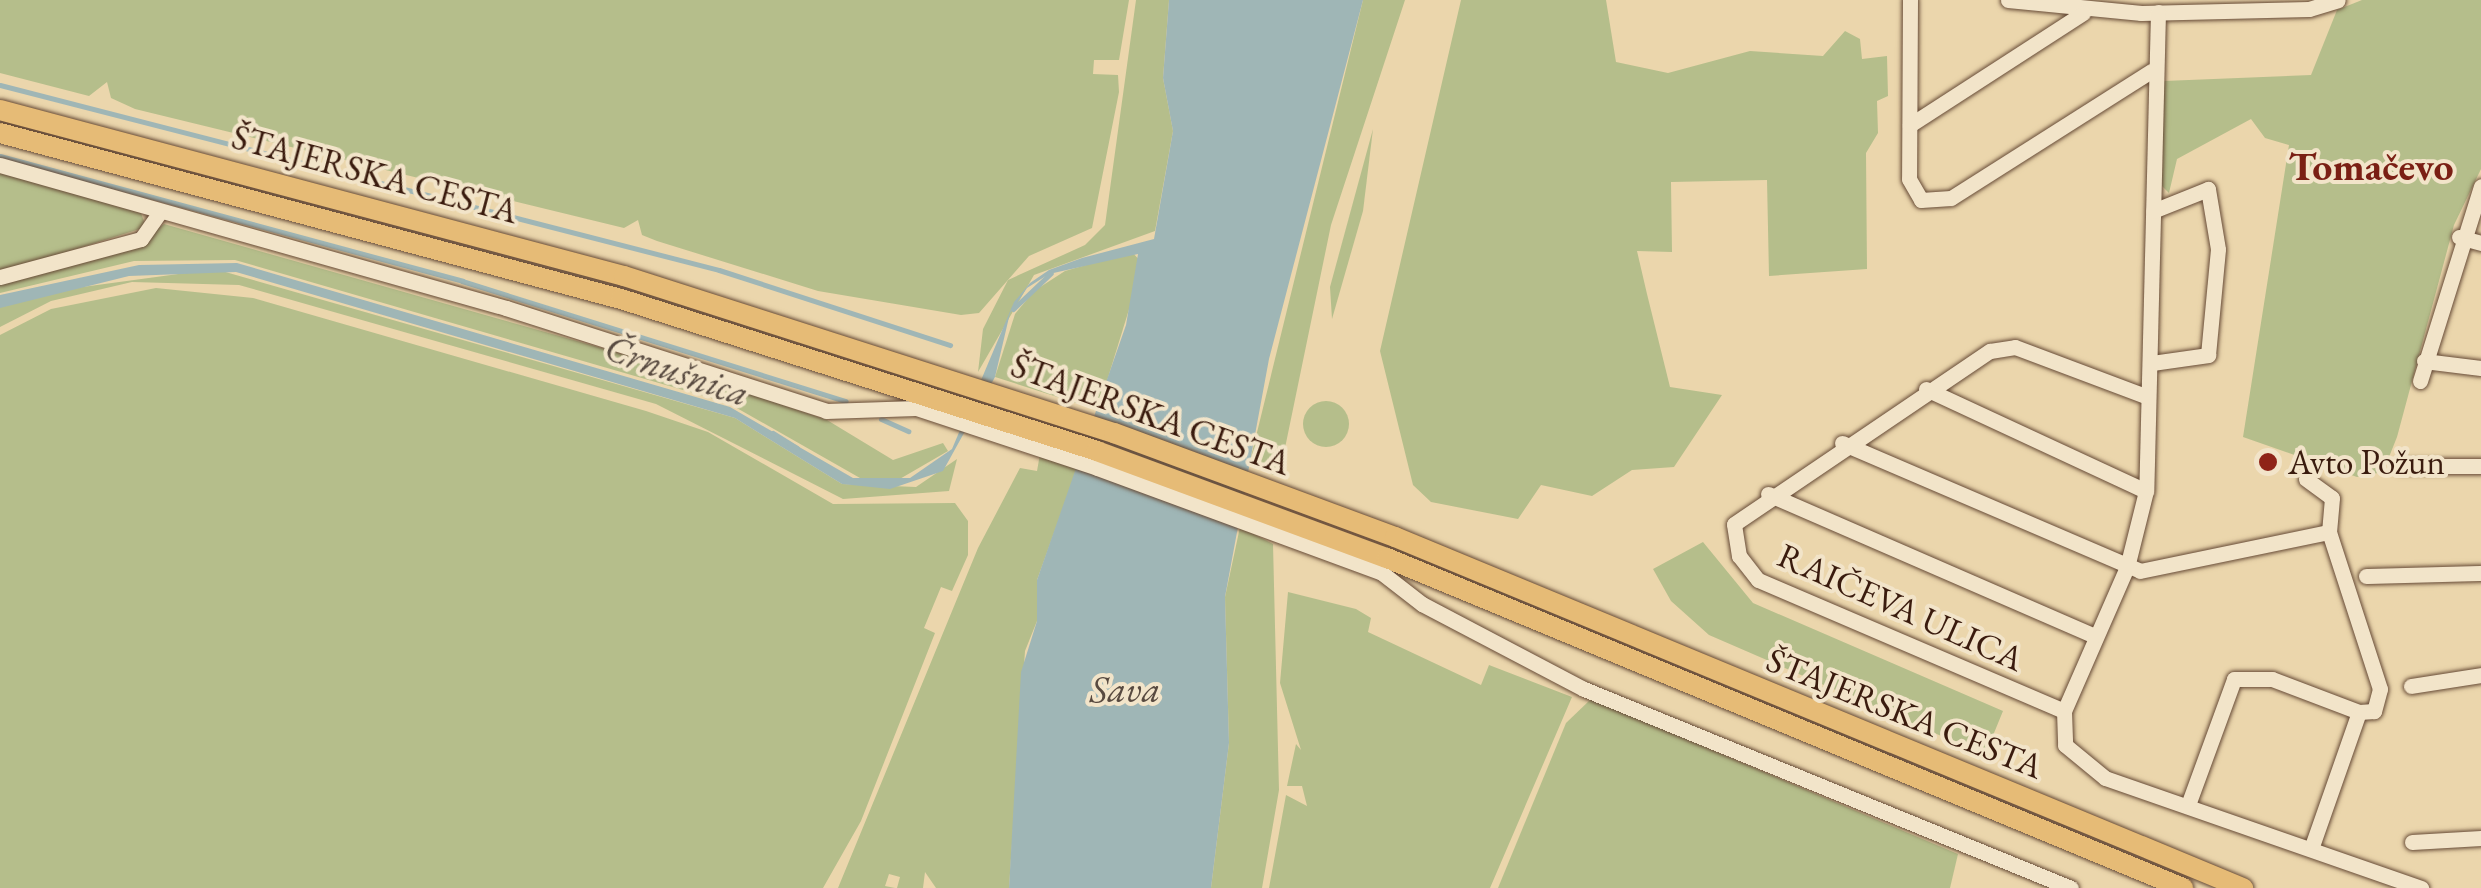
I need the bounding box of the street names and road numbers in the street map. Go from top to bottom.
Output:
street label: ŠTAJERSKA CESTA [227,116,523,232]
street label: ŠTAJERSKA CESTA [1005,344,1297,484]
street label: RAIČEVA ULICA [1772,534,2030,680]
street label: ŠTAJERSKA CESTA [1761,638,2049,788]

